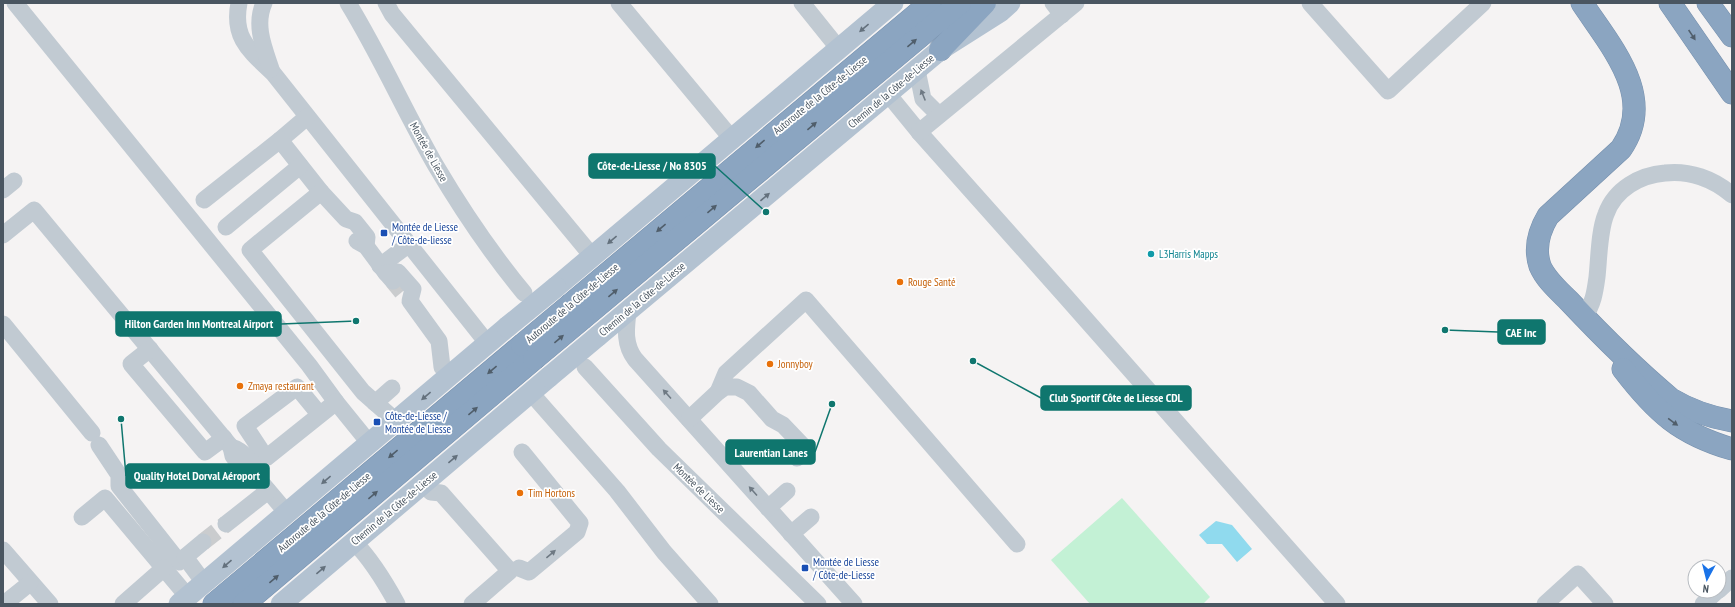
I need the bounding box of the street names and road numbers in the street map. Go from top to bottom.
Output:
street label: Chemin de la Côte-de-Liesse [845,51,937,131]
street label: Autoroute de la Côte-de-Liesse [770,52,870,137]
street label: Montée de Liesse [407,120,451,185]
street label: Chemin de la Côte-de-Liesse [596,259,688,339]
street label: Autoroute de la Côte-de-Liesse [523,260,622,346]
street label: Montée de Liesse [670,460,728,516]
street label: Chemin de la Côte-de-Liesse [348,468,440,548]
street label: Autoroute de la Côte-de-Liesse [275,469,374,555]

